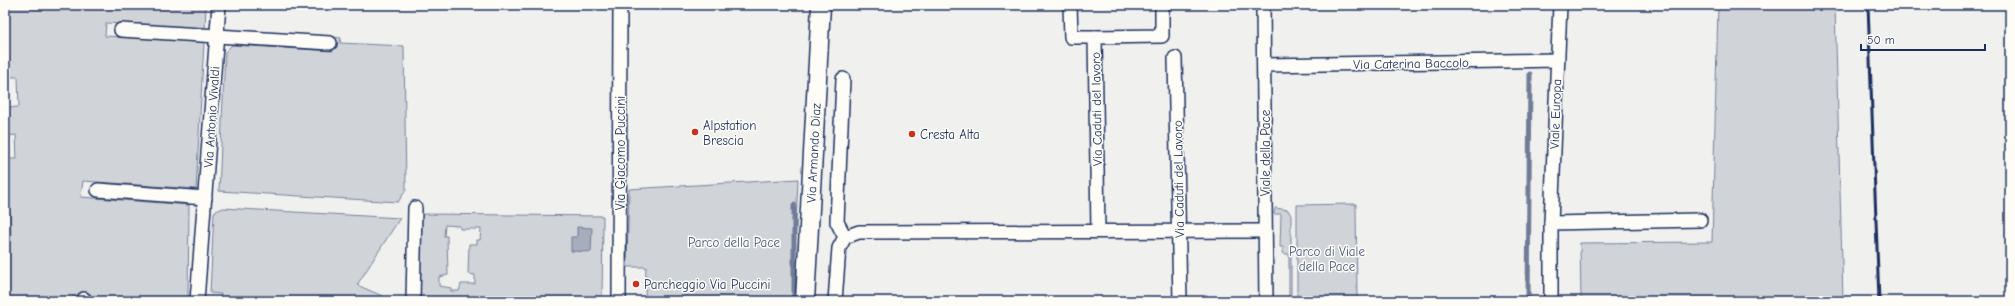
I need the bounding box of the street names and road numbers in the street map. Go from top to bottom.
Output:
street label: Via Caduti del lavoro [1088,52,1105,166]
street label: Via Caterina Baccolo [1353,55,1469,72]
street label: Via Antonio Vivaldi [200,66,223,168]
street label: Viale Europa [1547,79,1564,149]
street label: Via Giacomo Puccini [613,96,628,210]
street label: Via Armando Diaz [803,102,824,203]
street label: Viale della Pace [1258,109,1273,196]
street label: Via Caduti del Lavoro [1170,120,1187,238]

